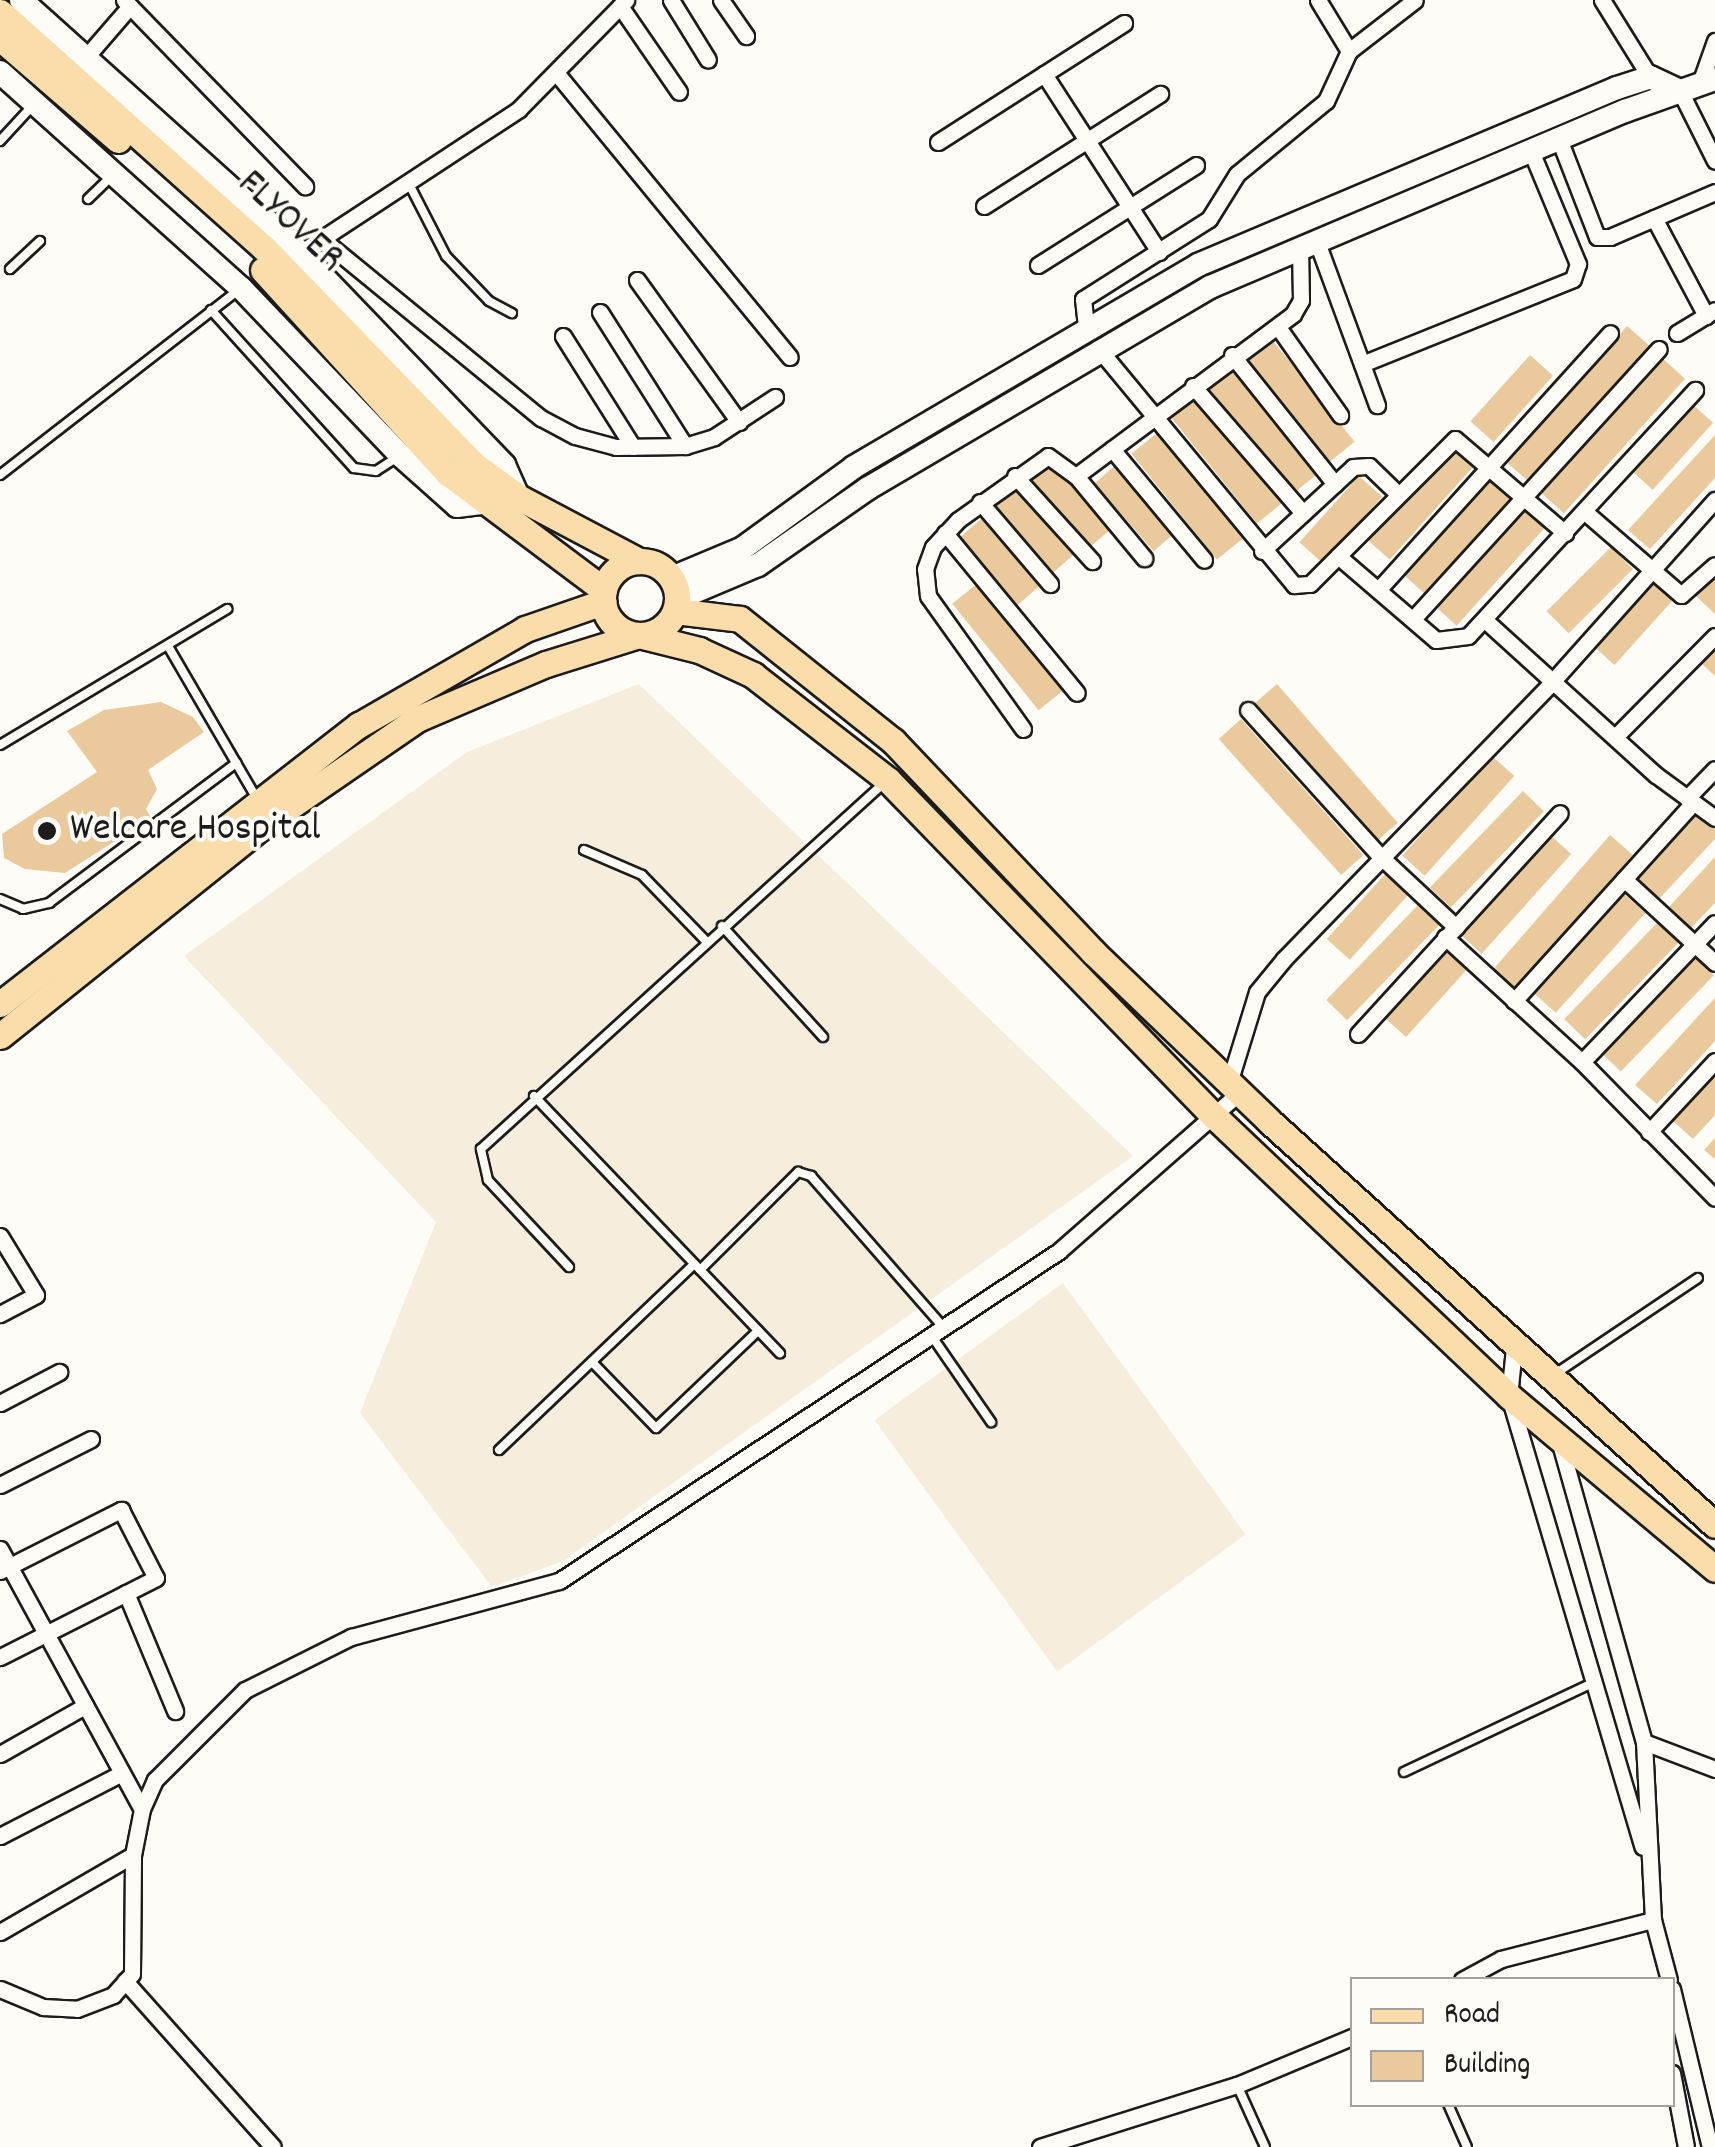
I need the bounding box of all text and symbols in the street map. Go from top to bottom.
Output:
street label: FLYOVER [226,162,352,284]
place label: Welcare Hospital [70,807,320,855]
marker: Welcare Hospital [34,818,60,844]
legend [1350,1977,1675,2107]
text: Road [1444,1995,1500,2038]
text: Building [1444,2045,1530,2088]

